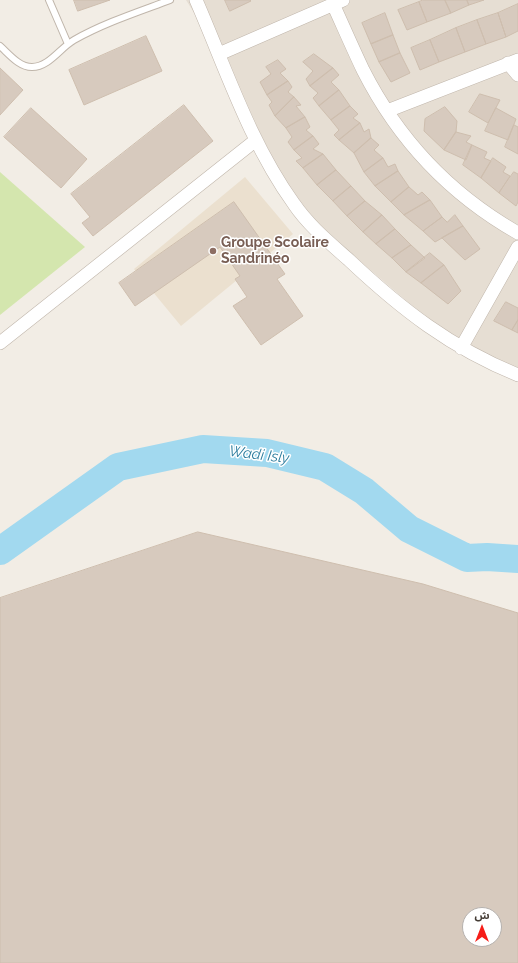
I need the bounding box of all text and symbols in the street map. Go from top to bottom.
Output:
place label: Groupe Scolaire Sandrinéo [221,235,329,268]
marker: Groupe Scolaire Sandrinéo [208,246,218,256]
water label: Wadi Isly [228,442,290,468]
north arrow [462,907,502,947]
text: ش [474,909,490,922]

